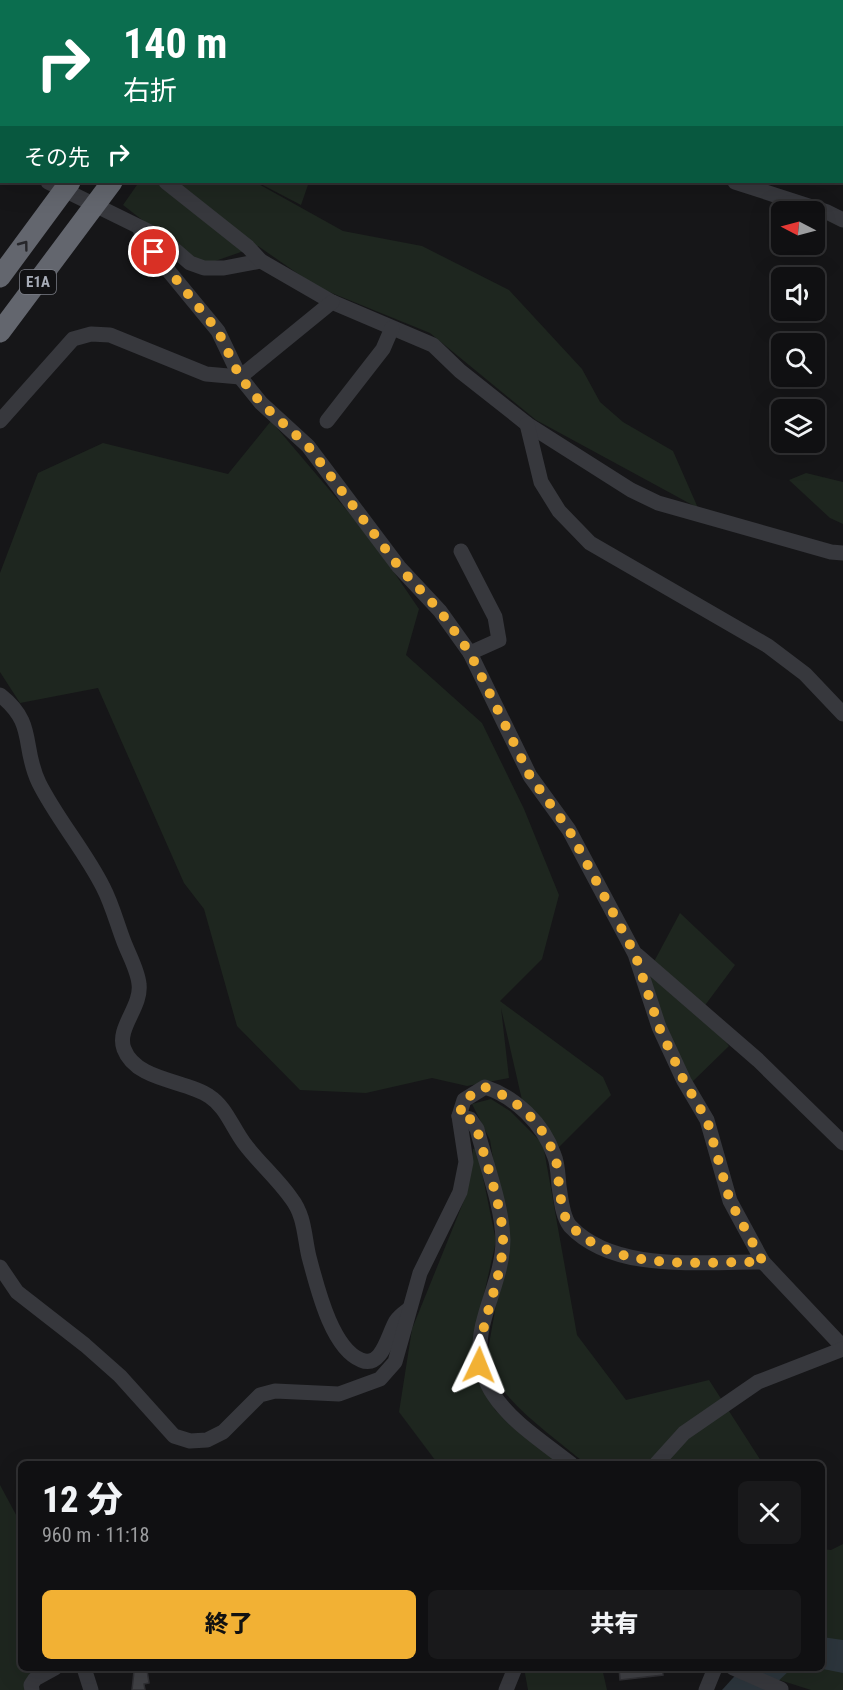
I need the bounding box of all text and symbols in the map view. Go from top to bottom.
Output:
text: 140 m [123,19,228,68]
icon: right [24,24,102,102]
text: 右折 [123,75,177,107]
icon: right [102,138,135,171]
text: その先 [24,145,90,170]
north arrow [771,201,825,255]
map controls [771,201,825,453]
pin [128,226,179,277]
icon: arrive [137,235,170,268]
one-way arrow [17,240,28,251]
button: sound [771,267,825,321]
road number: E1A [20,270,56,294]
button: search [771,333,825,387]
button: layers [771,399,825,453]
position arrow [447,1333,511,1397]
text: 12 分 [42,1479,123,1521]
button: close [738,1481,801,1544]
text: 960 m · 11:18 [42,1523,149,1547]
button: 終了 [42,1590,416,1659]
button: 共有 [428,1590,801,1659]

